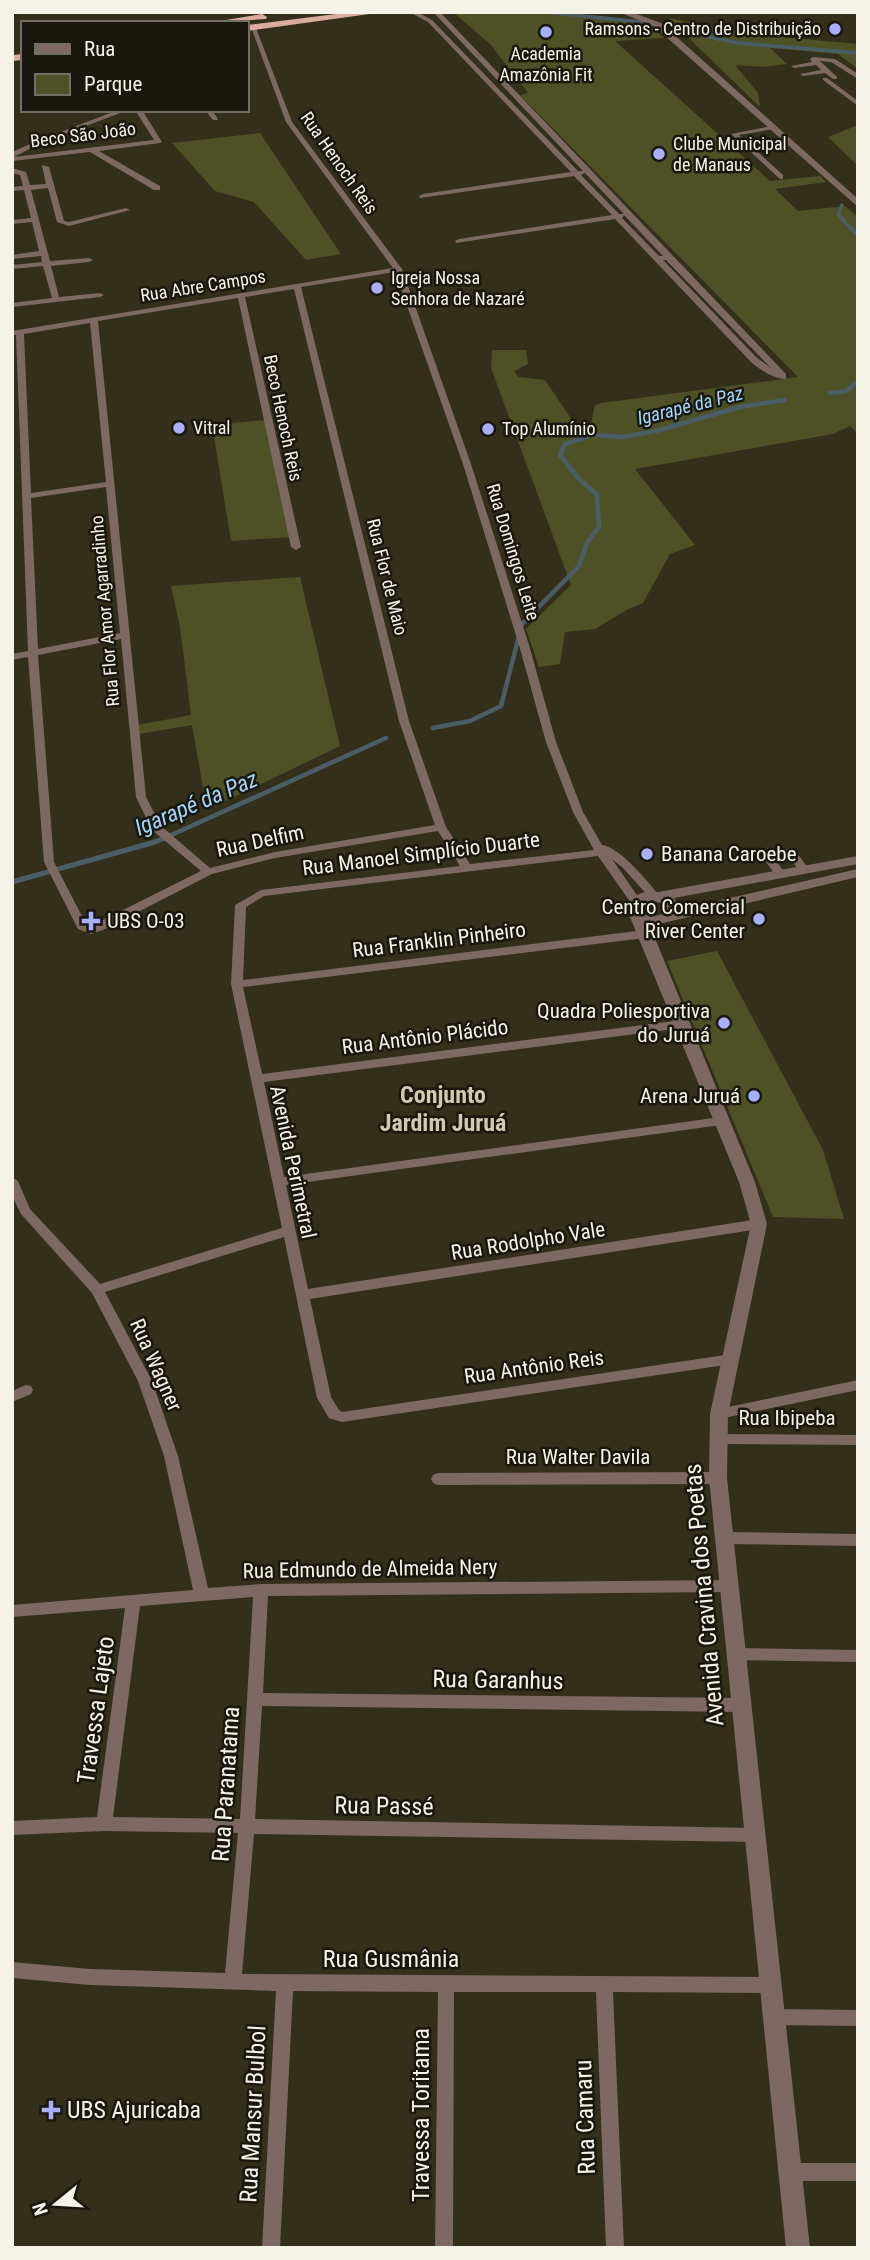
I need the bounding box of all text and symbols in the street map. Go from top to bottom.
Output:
place label: Ramsons - Centro de Distribuição [584,18,821,39]
legend [21,21,248,112]
marker: Ramsons - Centro de Distribuição [827,21,843,37]
marker: Academia Amazônia Fit [538,24,554,40]
text: Rua [84,37,115,61]
place label: Academia Amazônia Fit [499,43,593,85]
text: Parque [84,72,142,96]
street label: Rua Henoch Reis [296,108,382,218]
street label: Beco São João [29,118,137,151]
place label: Clube Municipal de Manaus [673,133,787,175]
marker: Clube Municipal de Manaus [651,146,667,162]
street label: Rua Abre Campos [139,265,267,306]
place label: Igreja Nossa Senhora de Nazaré [391,267,525,309]
marker: Igreja Nossa Senhora de Nazaré [369,280,385,296]
street label: Beco Henoch Reis [260,353,307,483]
water label: Igarapé da Paz [635,381,745,430]
place label: Vitral [193,417,230,438]
place label: Top Alumínio [502,418,595,439]
marker: Vitral [171,420,187,436]
marker: Top Alumínio [480,421,496,437]
street label: Rua Domingos Leite [483,481,544,623]
street label: Rua Flor Amor Agarradinho [86,515,123,707]
street label: Rua Flor de Maio [363,516,412,637]
water label: Igarapé da Paz [131,765,262,841]
street label: Rua Delfim [214,820,306,862]
street label: Rua Manoel Simplício Duarte [301,828,541,880]
place label: Banana Caroebe [661,842,797,866]
marker: Banana Caroebe [639,846,655,862]
place label: Centro Comercial River Center [602,895,745,943]
place label: UBS O-03 [107,909,185,933]
marker: UBS O-03 [81,911,101,931]
marker: Centro Comercial River Center [751,911,767,927]
street label: Rua Franklin Pinheiro [351,917,527,963]
place label: Quadra Poliesportiva do Juruá [537,999,710,1047]
street label: Rua Antônio Plácido [340,1015,510,1059]
marker: Quadra Poliesportiva do Juruá [716,1015,732,1031]
district label: Conjunto Jardim Juruá [380,1081,506,1137]
street label: Avenida Perimetral [265,1083,321,1241]
place label: Arena Juruá [640,1084,740,1108]
marker: Arena Juruá [746,1088,762,1104]
street label: Rua Rodolpho Vale [449,1217,607,1265]
street label: Rua Wagner [125,1315,187,1415]
street label: Rua Antônio Reis [463,1345,605,1389]
street label: Rua Ibipeba [738,1406,836,1430]
street label: Rua Walter Davila [506,1445,650,1469]
street label: Avenida Cravina dos Poetas [679,1463,729,1727]
street label: Rua Edmundo de Almeida Nery [242,1555,498,1583]
street label: Travessa Lajeto [72,1635,120,1785]
street label: Rua Garanhus [432,1665,564,1695]
street label: Rua Paranatama [207,1705,245,1863]
street label: Rua Passé [334,1791,434,1821]
street label: Rua Gusmânia [323,1945,459,1973]
street label: Rua Mansur Bulbol [234,2025,272,2203]
street label: Travessa Toritama [407,2028,435,2202]
street label: Rua Camaru [569,2059,601,2175]
place label: UBS Ajuricaba [67,2096,201,2124]
marker: UBS Ajuricaba [41,2100,61,2120]
north arrow [21,2169,91,2239]
text: N [28,2200,53,2218]

